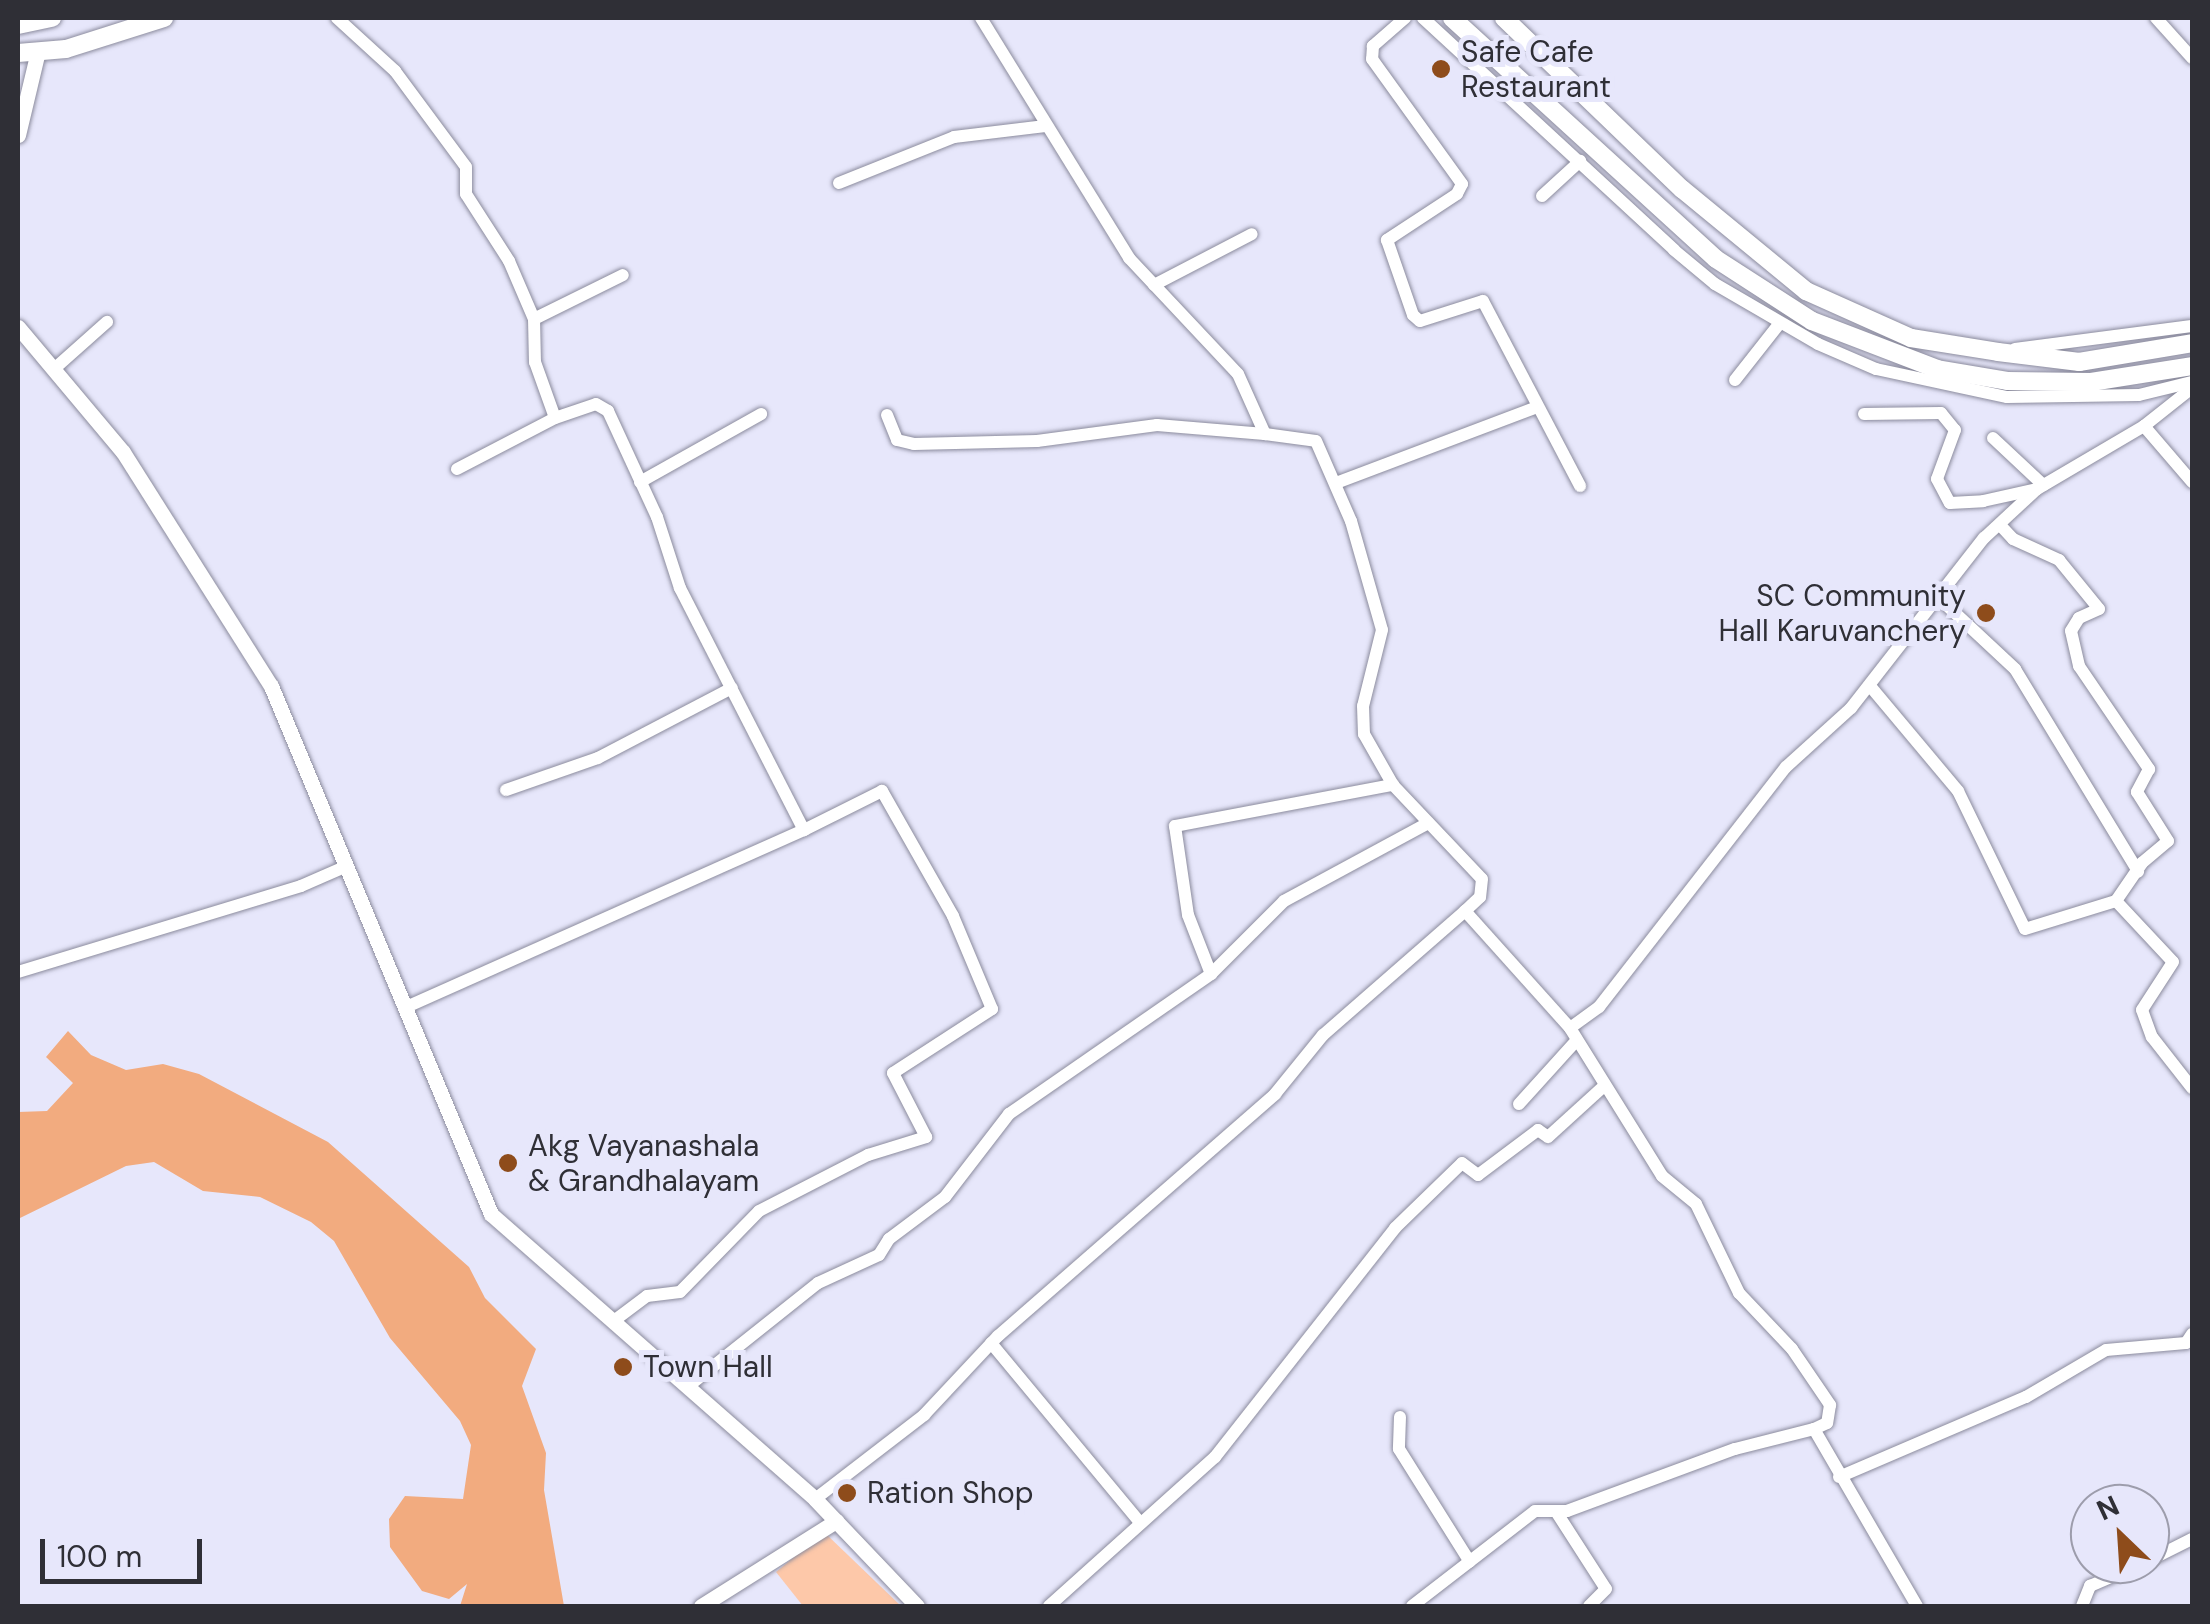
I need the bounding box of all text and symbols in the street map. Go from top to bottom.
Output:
place label: Safe Cafe Restaurant [1461,34,1611,104]
marker: Safe Cafe Restaurant [1430,58,1452,80]
place label: SC Community Hall Karuvanchery [1719,578,1966,648]
marker: SC Community Hall Karuvanchery [1975,602,1997,624]
place label: Akg Vayanashala & Grandhalayam [528,1128,759,1198]
marker: Akg Vayanashala & Grandhalayam [497,1152,519,1174]
place label: Town Hall [643,1349,773,1385]
marker: Town Hall [612,1356,634,1378]
place label: Ration Shop [867,1475,1033,1511]
marker: Ration Shop [836,1482,858,1504]
north arrow [2070,1484,2170,1584]
text: N [2091,1487,2125,1529]
scale bar [45,1519,208,1581]
text: 100 m [57,1537,142,1576]

